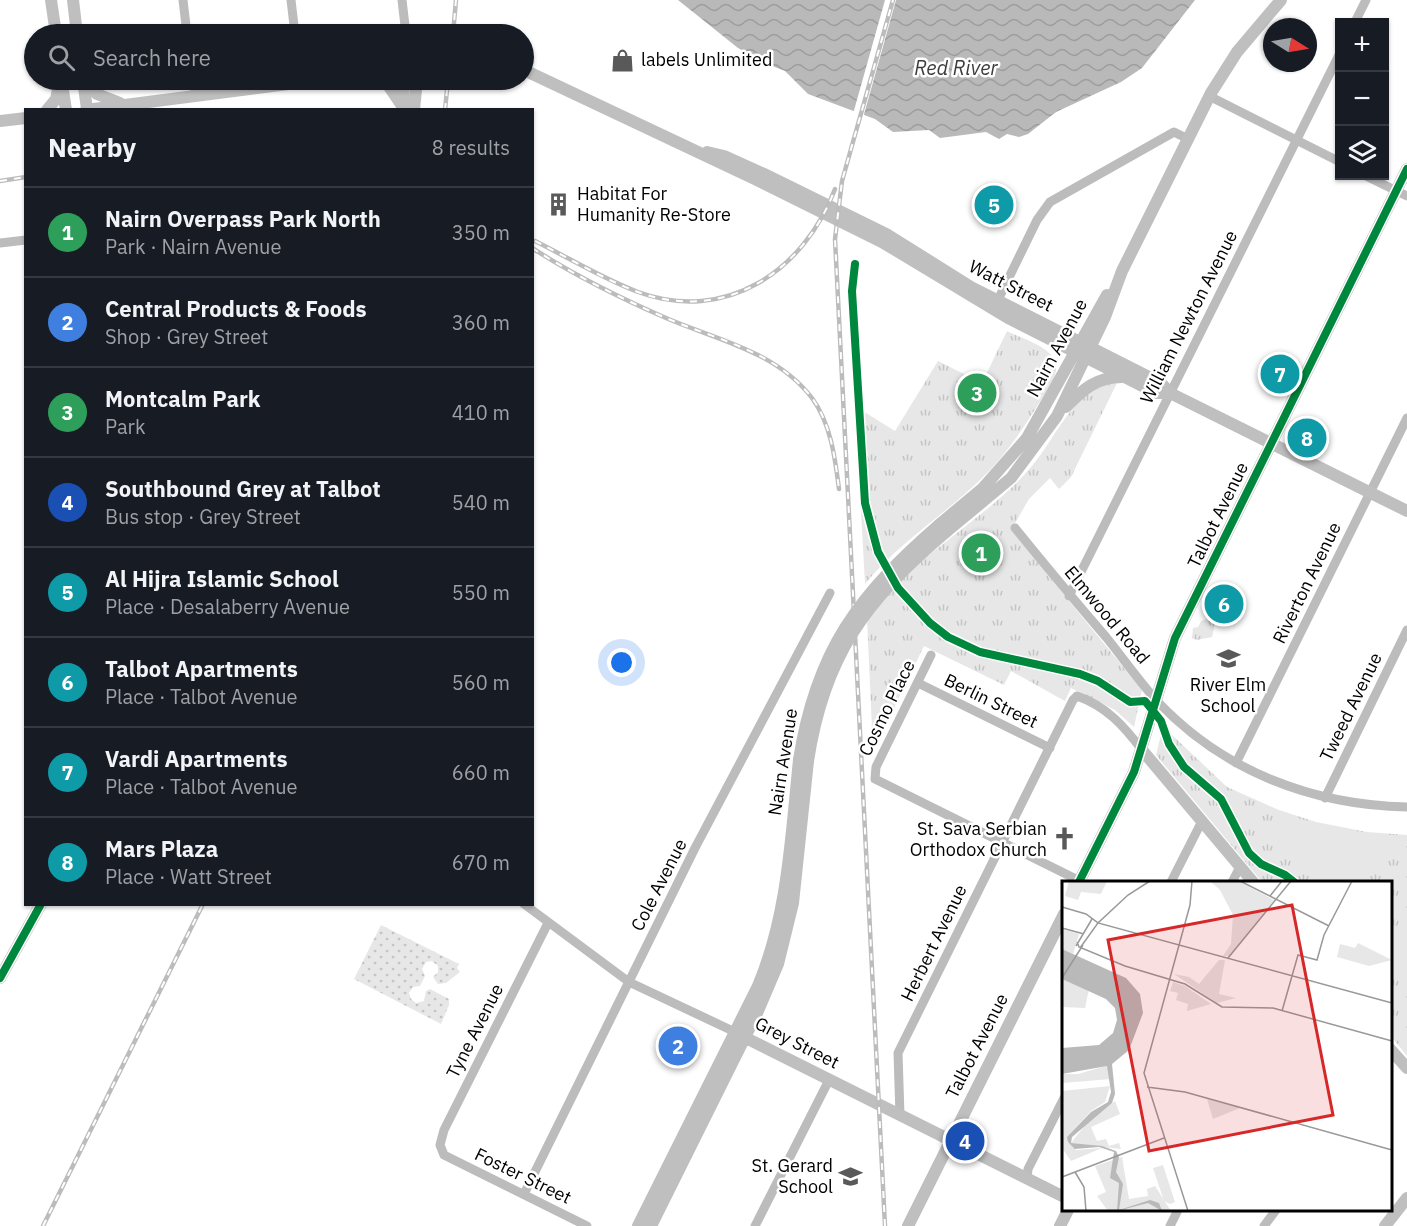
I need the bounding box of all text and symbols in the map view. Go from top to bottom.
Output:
north arrow [1263,18,1317,72]
map controls [1335,18,1389,180]
button: + [1335,18,1389,72]
search box [24,24,534,90]
icon: search [45,41,78,74]
text: Search here [93,43,211,72]
shop icon: labels Unlimited [610,47,636,73]
place label: labels Unlimited [641,48,772,71]
water label: Red River [914,54,998,81]
button: − [1335,72,1389,126]
button: layers [1335,126,1389,180]
text: Nearby [48,130,136,164]
text: 8 results [432,134,510,161]
place label: Habitat For Humanity Re-Store [577,182,731,226]
pin: 5 [974,182,1014,228]
building icon: Habitat For Humanity Re-Store [546,191,572,217]
text: Nairn Overpass Park North [105,204,381,233]
text: 1 [62,219,74,246]
text: 350 m [452,219,510,246]
street label: William Newton Avenue [1135,226,1242,407]
text: Park · Nairn Avenue [105,233,281,260]
street label: Watt Street [965,255,1057,317]
text: Central Products & Foods [105,294,367,323]
street label: Nairn Avenue [1021,295,1092,401]
text: 2 [62,309,74,336]
text: 360 m [452,309,510,336]
text: Shop · Grey Street [105,323,268,350]
pin: 7 [1260,352,1300,397]
pin: 3 [958,370,996,416]
text: Montcalm Park [105,384,261,413]
text: 3 [62,399,74,426]
text: 410 m [452,399,510,426]
text: Park [105,413,145,440]
pin: 8 [1288,416,1326,460]
street label: Talbot Avenue [1182,458,1253,571]
text: Southbound Grey at Talbot [105,474,381,503]
text: 4 [62,489,74,516]
text: 540 m [452,489,510,516]
text: Bus stop · Grey Street [105,503,301,530]
street label: Riverton Avenue [1267,518,1346,647]
pin: 1 [962,530,1000,576]
street label: Elmwood Road [1060,561,1155,668]
text: Al Hijra Islamic School [105,564,339,593]
text: 5 [62,579,74,606]
text: 550 m [452,579,510,606]
pin: 6 [1204,582,1244,626]
text: Place · Desalaberry Avenue [105,593,350,620]
school or university icon: River Elm School [1215,646,1241,672]
your location [607,648,636,677]
street label: Tweed Avenue [1314,649,1387,765]
text: Talbot Apartments [105,654,298,683]
street label: Cosmo Place [853,656,920,760]
street label: Berlin Street [941,668,1042,733]
text: 6 [62,669,74,696]
text: 560 m [452,669,510,696]
place label: River Elm School [1190,673,1266,717]
text: Place · Talbot Avenue [105,683,298,710]
street label: Nairn Avenue [763,707,802,817]
text: Vardi Apartments [105,744,288,773]
text: 7 [62,759,74,786]
text: 660 m [452,759,510,786]
text: Place · Talbot Avenue [105,773,298,800]
place label: St. Sava Serbian Orthodox Church [910,817,1047,861]
church icon: St. Sava Serbian Orthodox Church [1052,826,1078,852]
text: Mars Plaza [105,834,218,863]
street label: Cole Avenue [626,835,692,935]
text: 8 [62,849,74,876]
text: 670 m [452,849,510,876]
text: Place · Watt Street [105,863,272,890]
street label: Herbert Avenue [895,881,972,1005]
inset map [1062,881,1392,1211]
street label: Tyne Avenue [441,980,508,1082]
street label: Talbot Avenue [940,989,1013,1102]
street label: Grey Street [751,1012,843,1074]
pin: 2 [658,1024,698,1068]
pin: 4 [946,1118,984,1164]
street label: Foster Street [471,1142,575,1209]
place label: St. Gerard School [752,1154,833,1198]
school or university icon: St. Gerard School [838,1163,864,1189]

